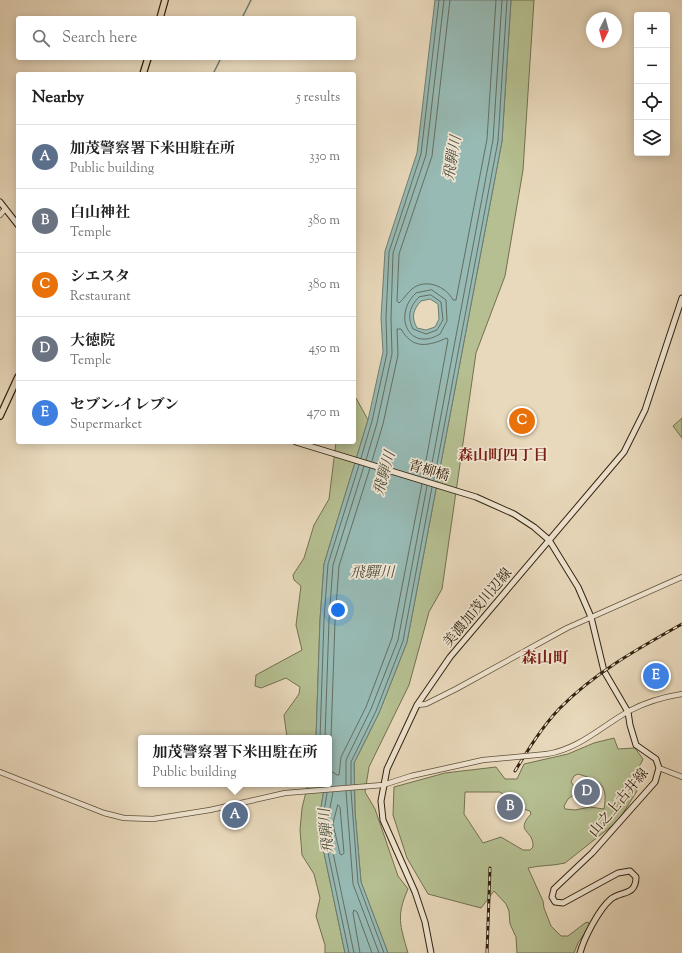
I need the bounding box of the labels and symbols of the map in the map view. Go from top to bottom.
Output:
north arrow [586,12,622,48]
water label: 飛騨川 [439,132,468,182]
pin: C [509,406,535,436]
district label: 森山町四丁目 [458,446,548,467]
water label: 飛騨川 [369,447,402,498]
street label: 青柳橋 [406,457,451,487]
water label: 飛驒川 [349,563,396,584]
street label: 美濃加茂川辺線 [439,564,518,652]
your location [328,600,348,620]
district label: 森山町 [521,648,569,671]
pin: E [643,661,669,691]
street label: 山之上古井線 [585,765,654,842]
pin: D [574,777,600,807]
pin: B [497,792,523,822]
pin: A [222,800,248,830]
water label: 飛騨川 [315,806,340,854]

